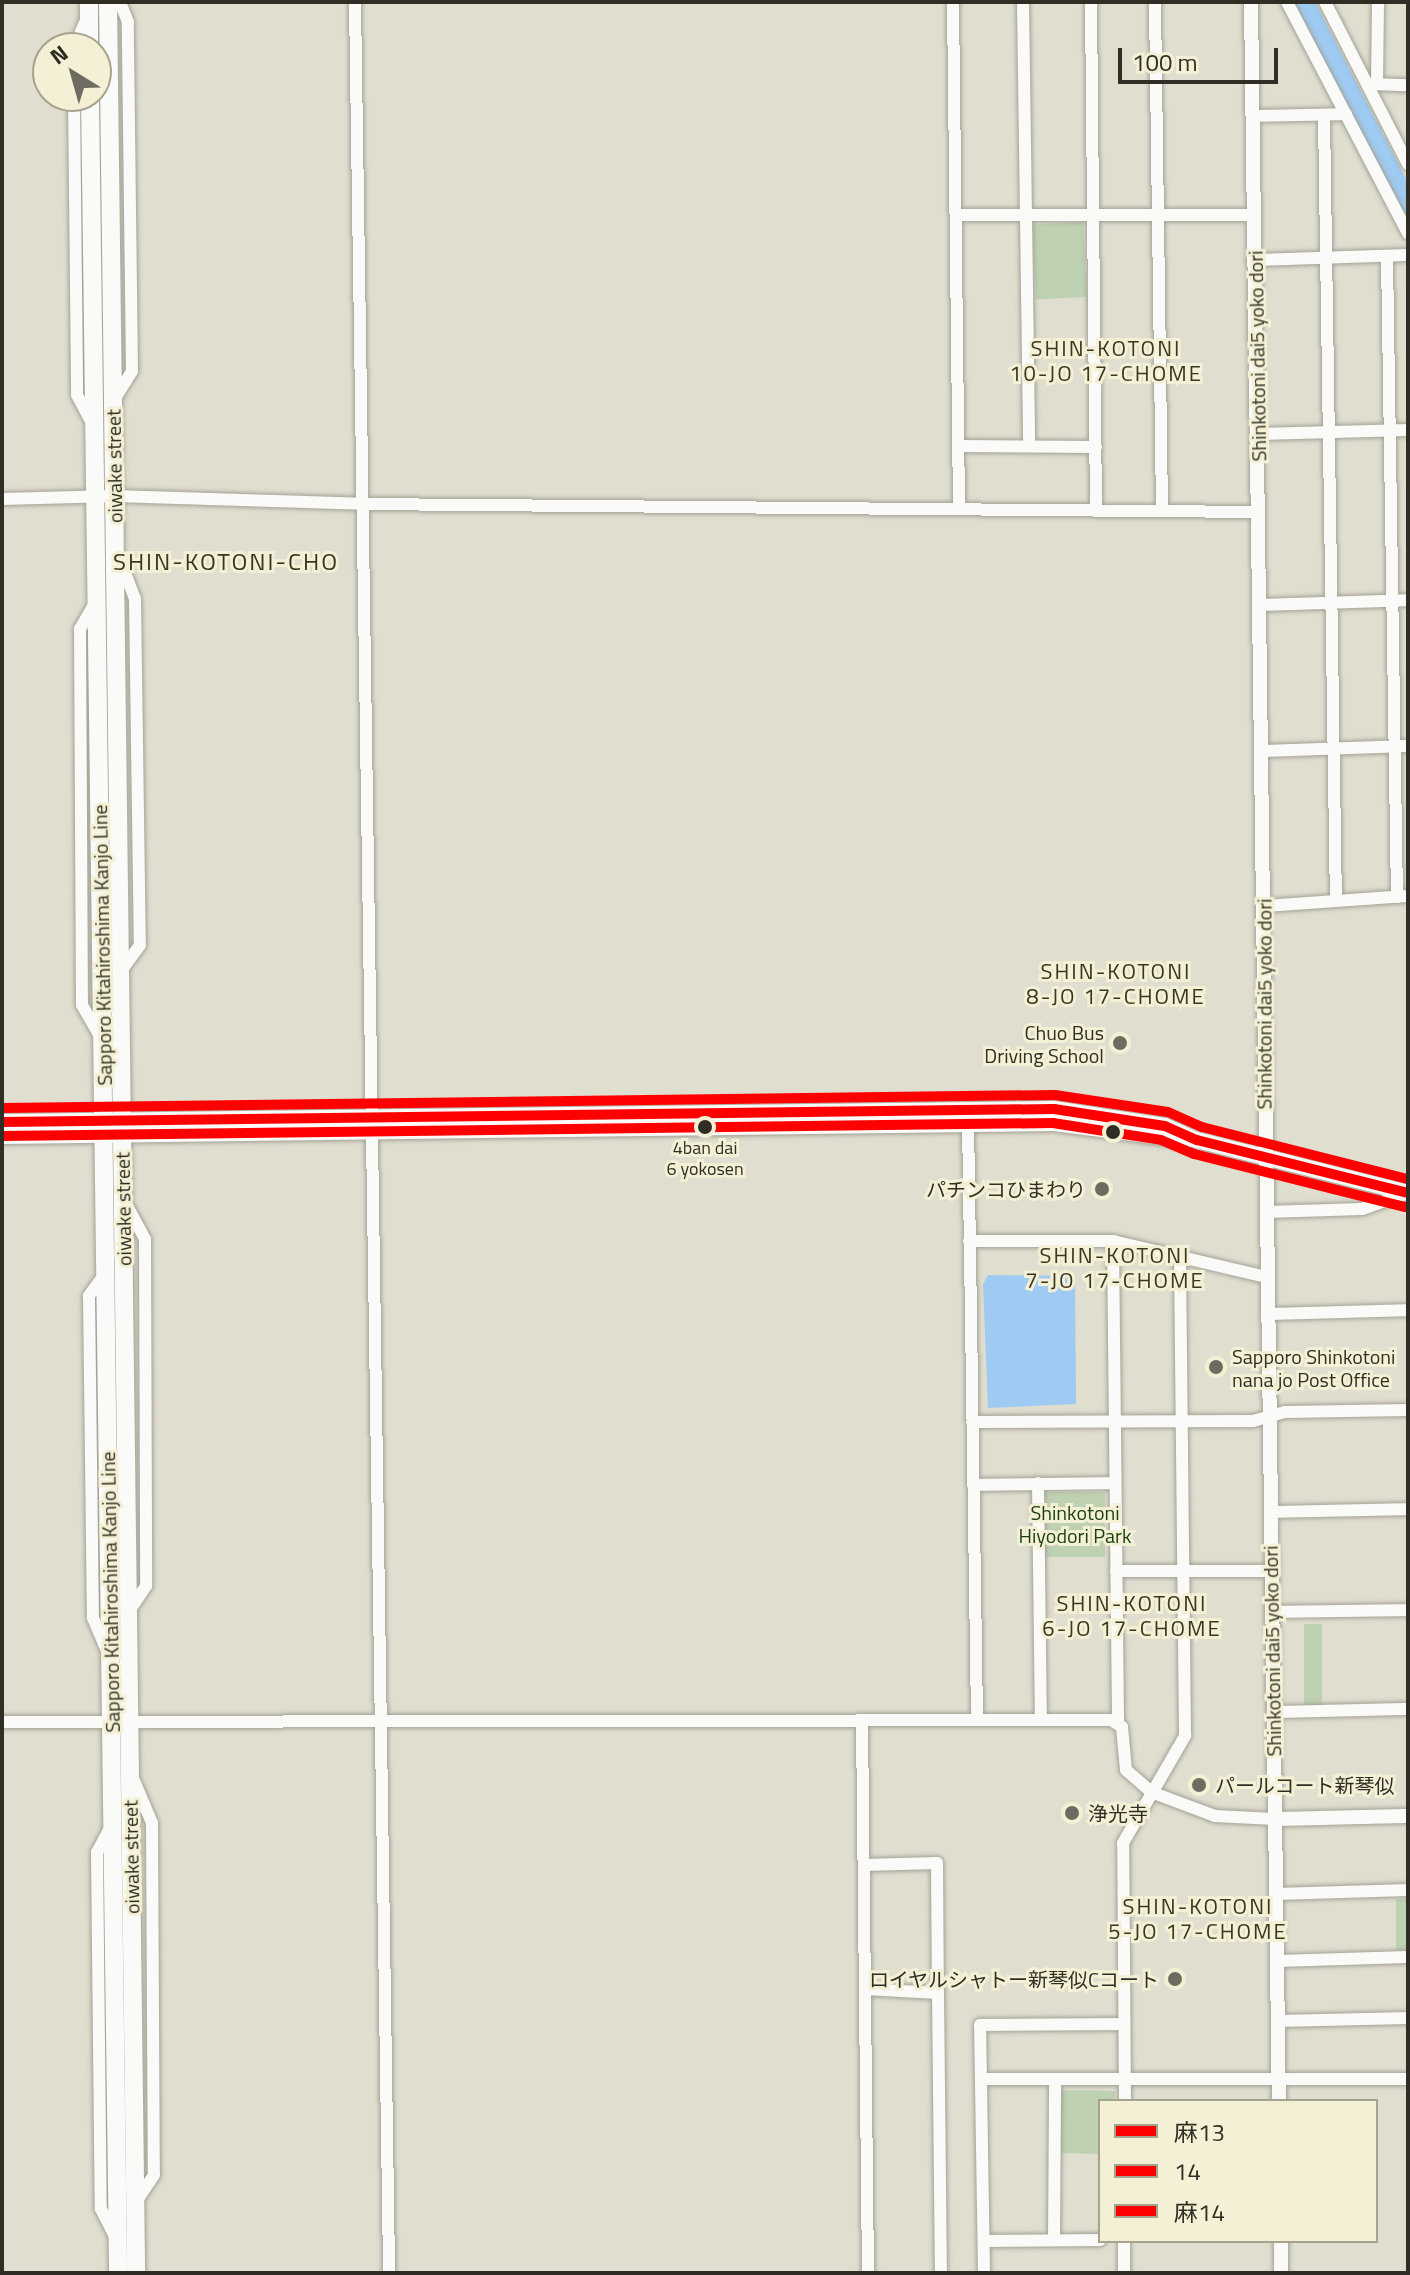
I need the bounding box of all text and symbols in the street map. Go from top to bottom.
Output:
north arrow [32,32,112,112]
scale bar [1122,32,1282,82]
text: N [42,36,75,73]
text: 100 m [1132,44,1198,80]
street label: Shinkotoni dai5 yoko dori [1243,250,1271,462]
district label: SHIN-KOTONI 10-JO 17-CHOME [1009,335,1203,386]
street label: oiwake street [101,409,127,523]
district label: SHIN-KOTONI-CHO [113,548,339,576]
street label: Sapporo Kitahiroshima Kanjo Line [88,804,116,1086]
street label: Shinkotoni dai5 yoko dori [1252,899,1276,1109]
district label: SHIN-KOTONI 8-JO 17-CHOME [1026,958,1206,1010]
place label: Chuo Bus Driving School [984,1020,1104,1067]
marker: Chuo Bus Driving School [1111,1034,1129,1052]
marker: 4ban dai 6 yokosen [697,1119,713,1135]
unlabelled marker [1105,1124,1121,1140]
place label: 4ban dai 6 yokosen [666,1138,744,1180]
street label: oiwake street [110,1152,136,1266]
place label: パチンコひまわり [926,1177,1086,1201]
marker: パチンコひまわり [1093,1180,1111,1198]
district label: SHIN-KOTONI 7-JO 17-CHOME [1025,1242,1205,1294]
place label: Sapporo Shinkotoni nana jo Post Office [1232,1344,1395,1391]
marker: Sapporo Shinkotoni nana jo Post Office [1207,1358,1225,1376]
street label: Sapporo Kitahiroshima Kanjo Line [96,1451,124,1733]
park label: Shinkotoni Hiyodori Park [1018,1500,1132,1547]
street label: Shinkotoni dai5 yoko dori [1258,1545,1286,1757]
district label: SHIN-KOTONI 6-JO 17-CHOME [1042,1590,1222,1642]
place label: パールコート新琴似 [1215,1773,1395,1797]
marker: パールコート新琴似 [1190,1776,1208,1794]
street label: oiwake street [118,1800,144,1914]
place label: 浄光寺 [1088,1801,1148,1825]
marker: 浄光寺 [1063,1804,1081,1822]
district label: SHIN-KOTONI 5-JO 17-CHOME [1108,1893,1288,1944]
place label: ロイヤルシャトー新琴似Cコート [868,1967,1159,1991]
marker: ロイヤルシャトー新琴似Cコート [1166,1970,1184,1988]
legend [1098,2099,1378,2243]
text: 麻13 [1174,2114,1225,2150]
text: 14 [1174,2153,1201,2189]
text: 麻14 [1174,2194,1225,2230]

